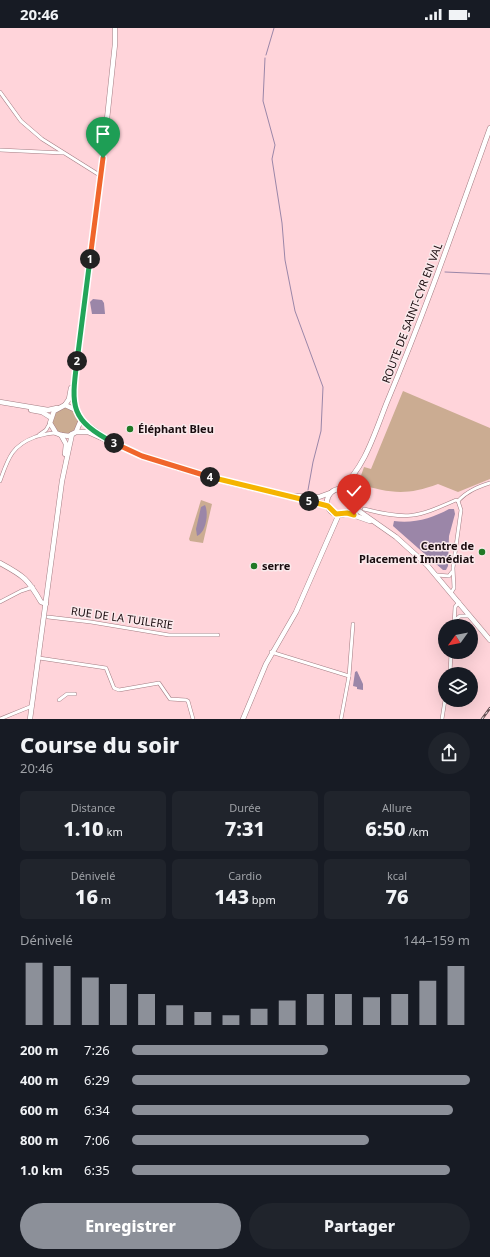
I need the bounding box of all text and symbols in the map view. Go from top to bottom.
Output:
text: 20:46 [20,4,59,24]
pin [86,117,120,158]
icon: arrive [92,123,114,145]
street label: ROUTE DE SAINT-CYR EN VAL [378,240,445,385]
pin: 1 [80,249,100,269]
text: 1 [87,251,93,266]
pin: 2 [67,351,87,371]
text: 2 [74,353,80,368]
place label: Éléphant Bleu [138,421,214,436]
marker: Éléphant Bleu [125,424,135,434]
pin: 3 [104,433,124,453]
text: 3 [111,435,117,450]
pin: 4 [200,467,220,487]
text: 4 [207,469,213,484]
pin [337,474,371,515]
icon: check [343,480,365,502]
pin: 5 [299,491,319,511]
text: 5 [306,493,312,508]
place label: Centre de Placement Immédiat [359,538,474,566]
marker: Centre de Placement Immédiat [477,547,487,557]
place label: serre [262,558,291,573]
marker: serre [249,561,259,571]
street label: RUE DE LA TUILERIE [70,603,174,632]
north arrow [438,619,478,659]
map controls [438,619,478,707]
button: layers [438,667,478,707]
text: Course du soir [20,729,179,759]
button: share [428,732,470,774]
text: 20:46 [20,759,53,777]
text: Distance [71,800,115,815]
text: Durée [229,800,261,815]
text: Allure [382,800,412,815]
text: 1.10 [63,815,104,842]
text: 7:31 [225,815,265,842]
text: 6:50 [365,815,406,842]
text: km [104,824,123,839]
text: /km [406,824,429,839]
text: Dénivelé [71,868,115,883]
text: Cardio [228,868,262,883]
text: kcal [387,868,407,883]
text: 16 [75,883,98,910]
text: 143 [214,883,249,910]
text: 76 [385,883,409,910]
text: m [98,892,111,907]
text: bpm [249,892,276,907]
text: Dénivelé [20,931,73,949]
text: 144–159 m [403,931,470,949]
text: 200 m [20,1041,58,1059]
text: 7:26 [84,1041,110,1059]
text: 400 m [20,1071,58,1089]
text: 6:29 [84,1071,110,1089]
text: 600 m [20,1101,58,1119]
text: 6:34 [84,1101,110,1119]
text: 800 m [20,1131,58,1149]
text: 7:06 [84,1131,110,1149]
text: 1.0 km [20,1161,63,1179]
text: 6:35 [84,1161,110,1179]
button: Enregistrer [20,1203,241,1249]
button: Partager [249,1203,470,1249]

